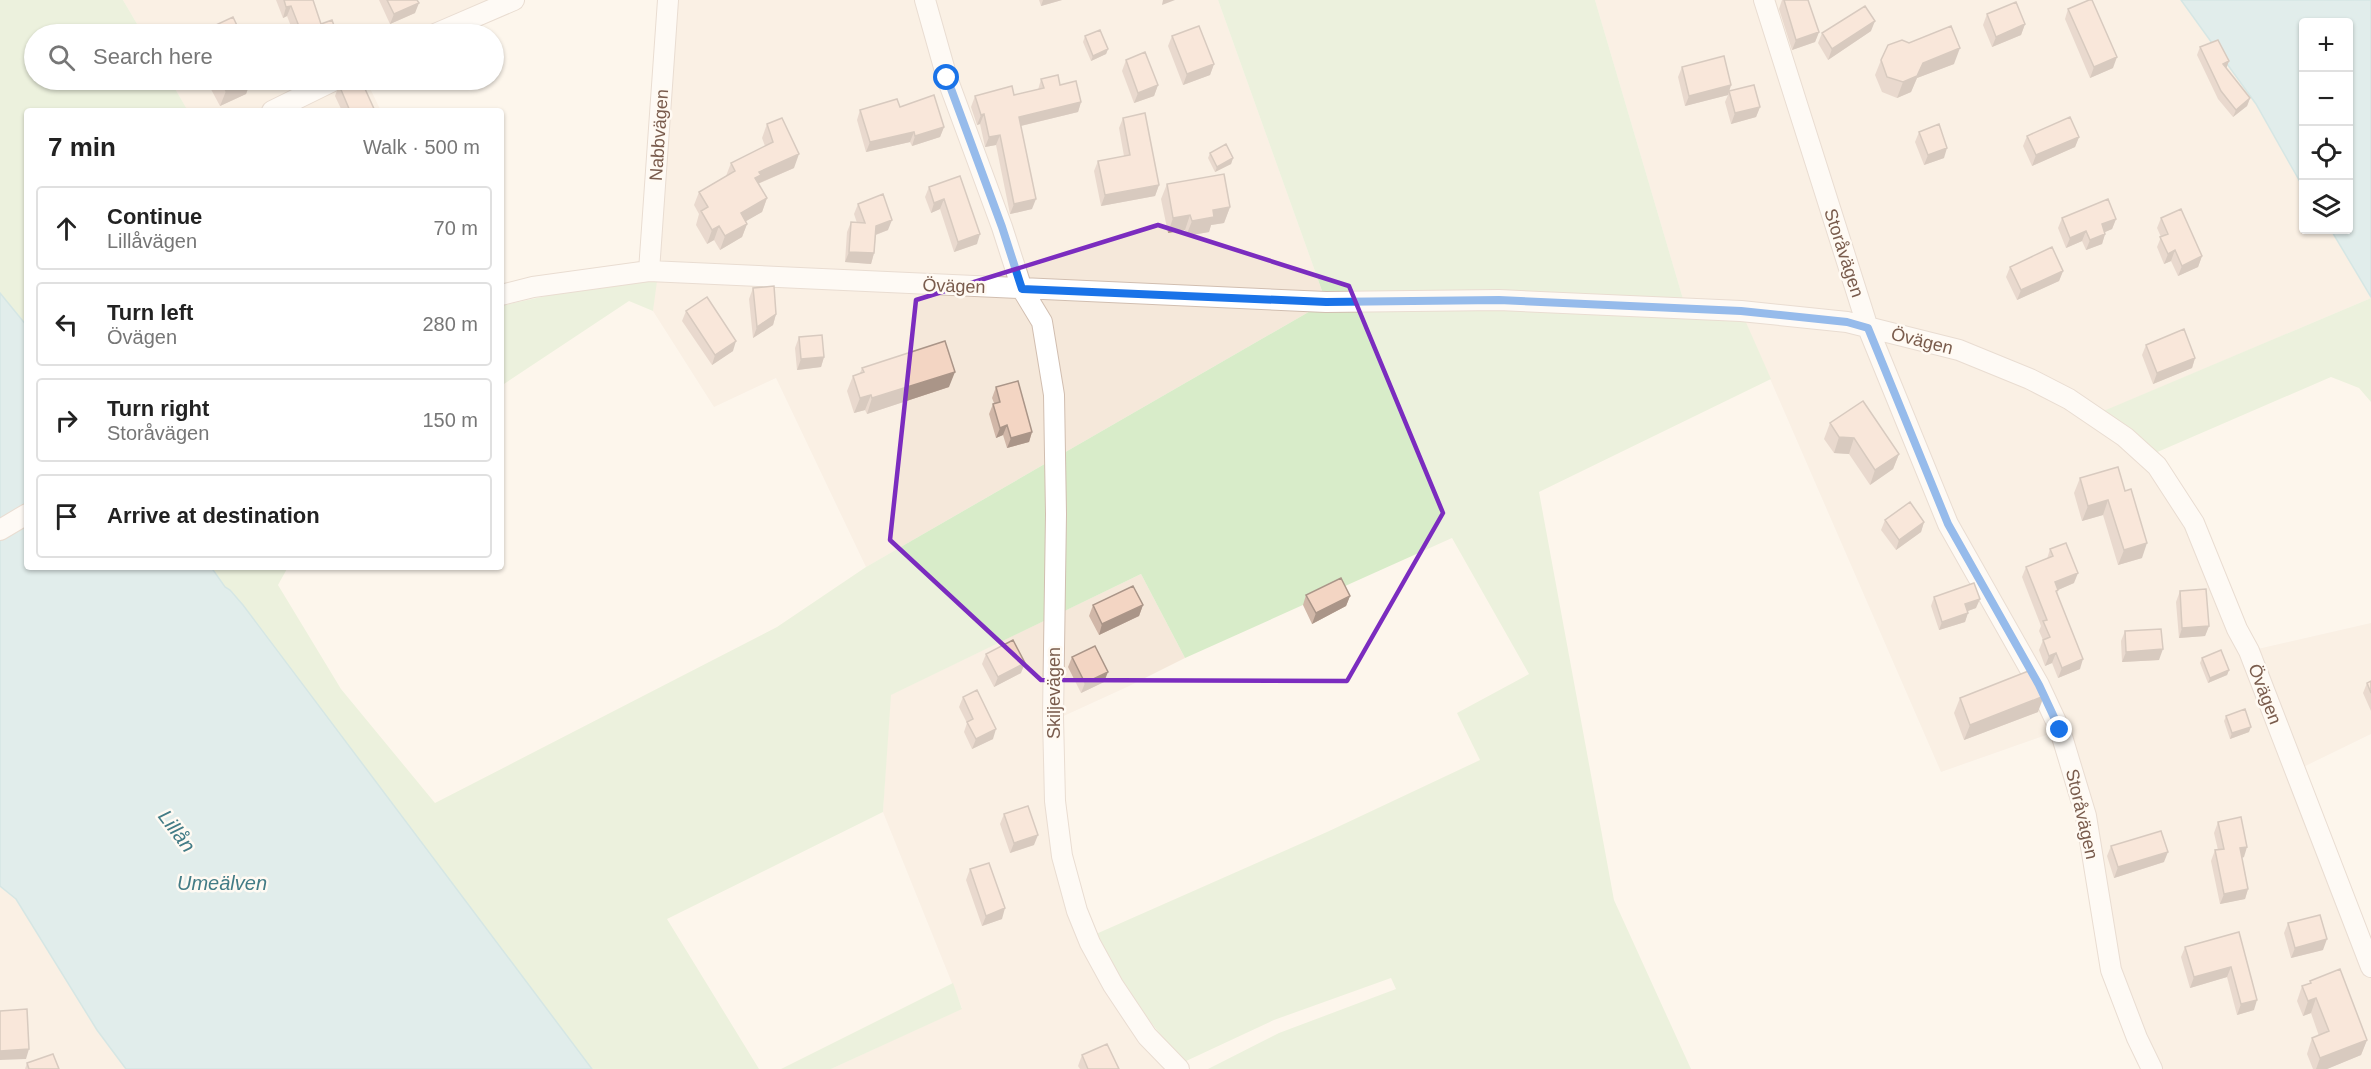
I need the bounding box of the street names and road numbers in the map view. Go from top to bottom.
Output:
street label: Nabbvägen [646,88,672,182]
street label: Storåvägen [1820,206,1868,300]
street label: Övägen [922,275,986,297]
street label: Övägen [1889,324,1955,358]
street label: Skiljevägen [1044,647,1064,739]
street label: Övägen [2244,661,2286,727]
street label: Storåvägen [2062,767,2102,861]

